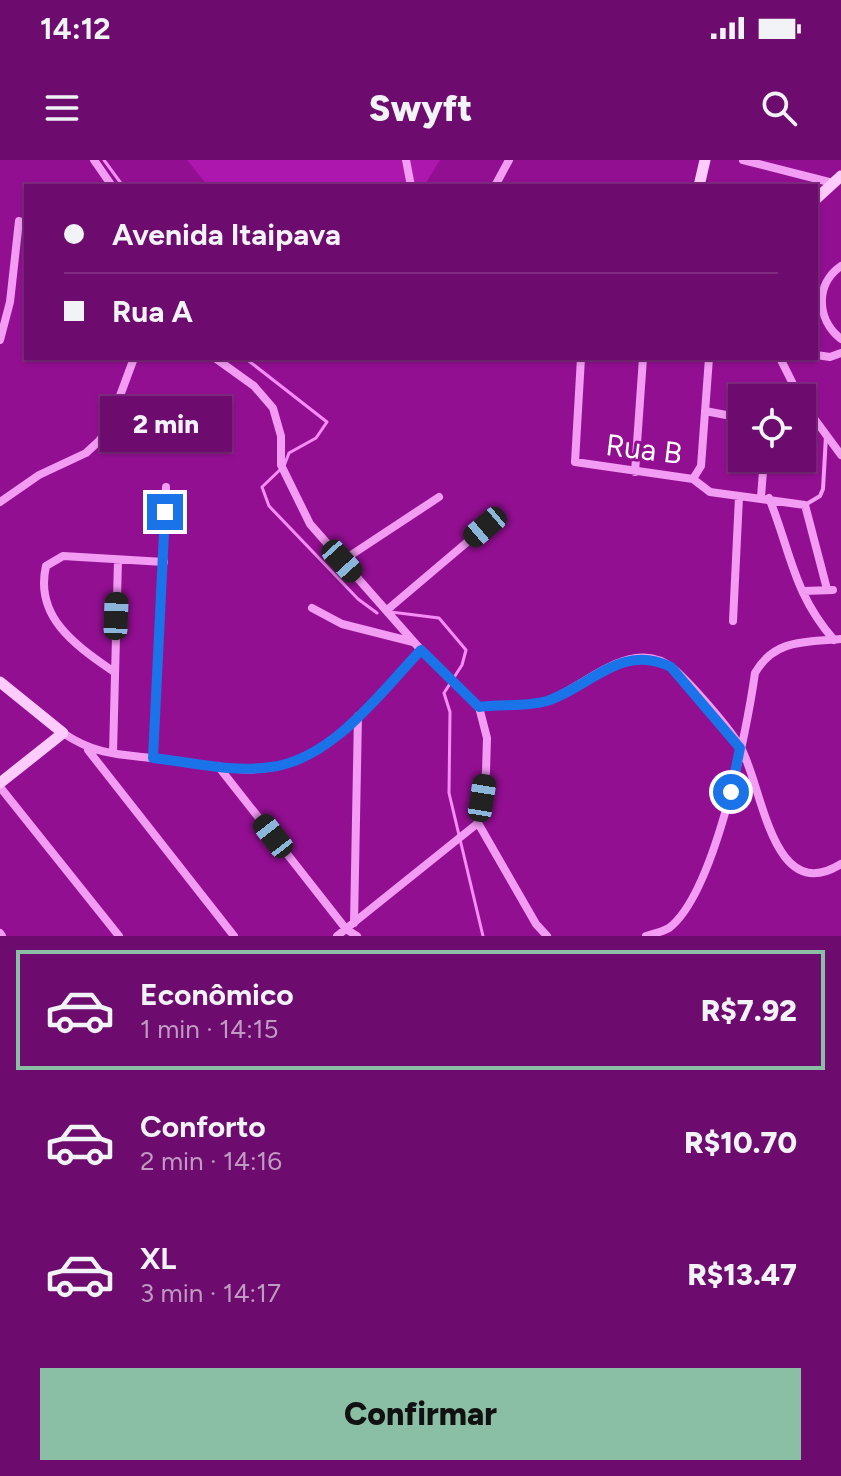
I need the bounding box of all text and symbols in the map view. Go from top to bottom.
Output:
text: 14:12 [40,10,111,47]
icon: menu [40,86,84,130]
icon: search [757,86,801,130]
text: Swyft [369,87,472,130]
text: Avenida Itaipava [112,216,341,253]
text: Rua A [112,293,193,330]
map controls [728,384,816,472]
button: locate [728,384,816,472]
callout: 2 min [99,396,231,452]
text: 2 min [133,408,199,440]
street label: Rua B [604,426,684,472]
route end [147,494,183,530]
car [459,502,511,552]
car [317,535,367,587]
car [103,592,129,640]
car [466,772,498,824]
route start [713,774,749,810]
car [249,810,297,862]
icon: car [44,974,116,1046]
text: Econômico [140,976,294,1013]
text: R$7.92 [701,992,797,1029]
text: 1 min · 14:15 [140,1013,278,1045]
icon: car [44,1106,116,1178]
text: Conforto [140,1108,266,1145]
text: R$10.70 [684,1124,797,1161]
text: 2 min · 14:16 [140,1145,282,1177]
icon: car [44,1238,116,1310]
text: XL [140,1240,176,1277]
text: R$13.47 [687,1256,797,1293]
text: 3 min · 14:17 [140,1277,281,1309]
button: Confirmar [40,1368,801,1460]

